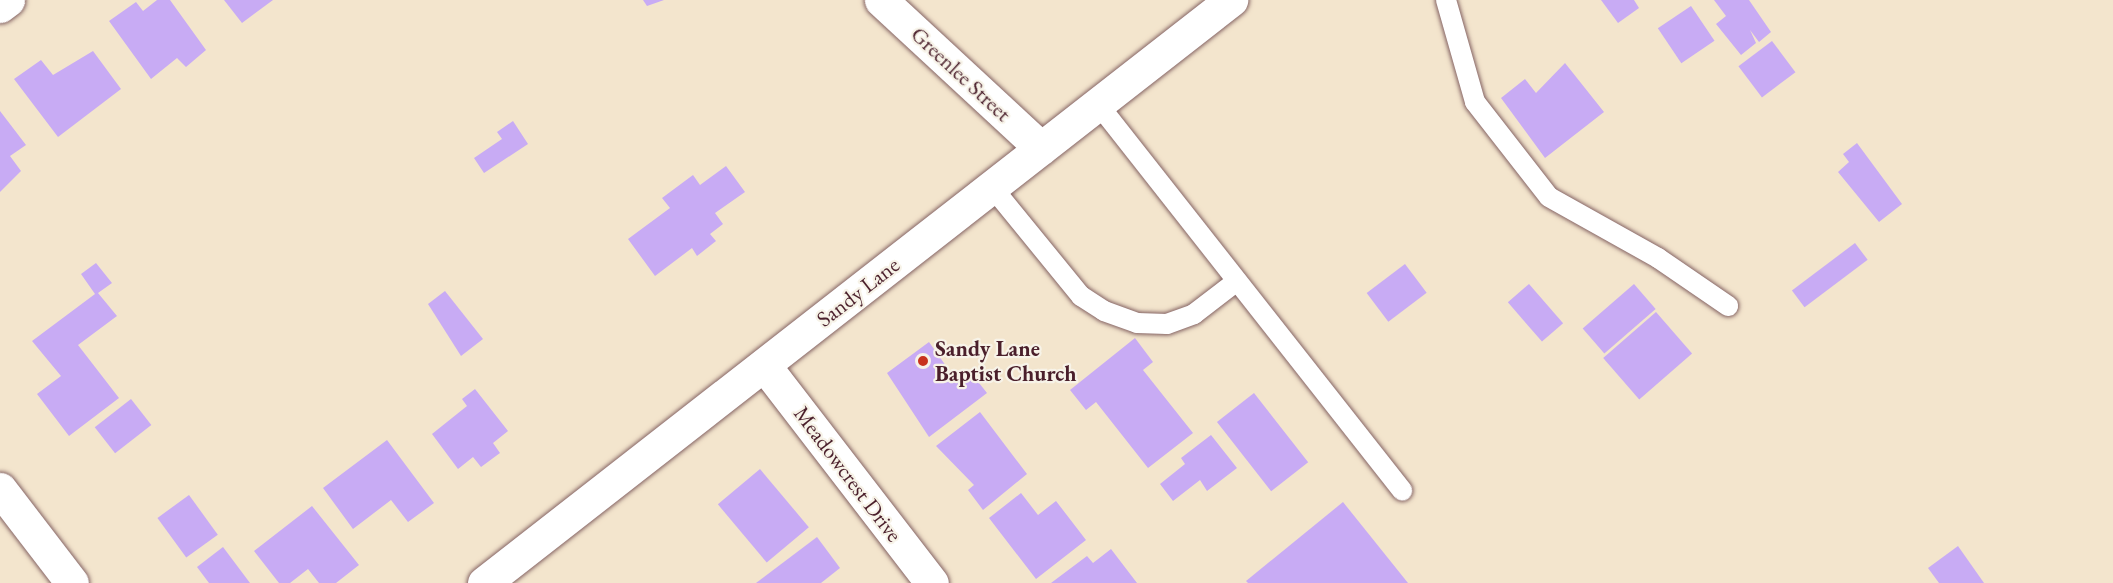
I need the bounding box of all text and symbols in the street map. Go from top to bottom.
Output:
street label: Greenlee Street [906,21,1016,127]
street label: Sandy Lane [811,252,905,332]
place label: Sandy Lane Baptist Church [935,335,1076,386]
marker: Sandy Lane Baptist Church [916,354,930,368]
street label: Meadowcrest Drive [788,401,908,547]

